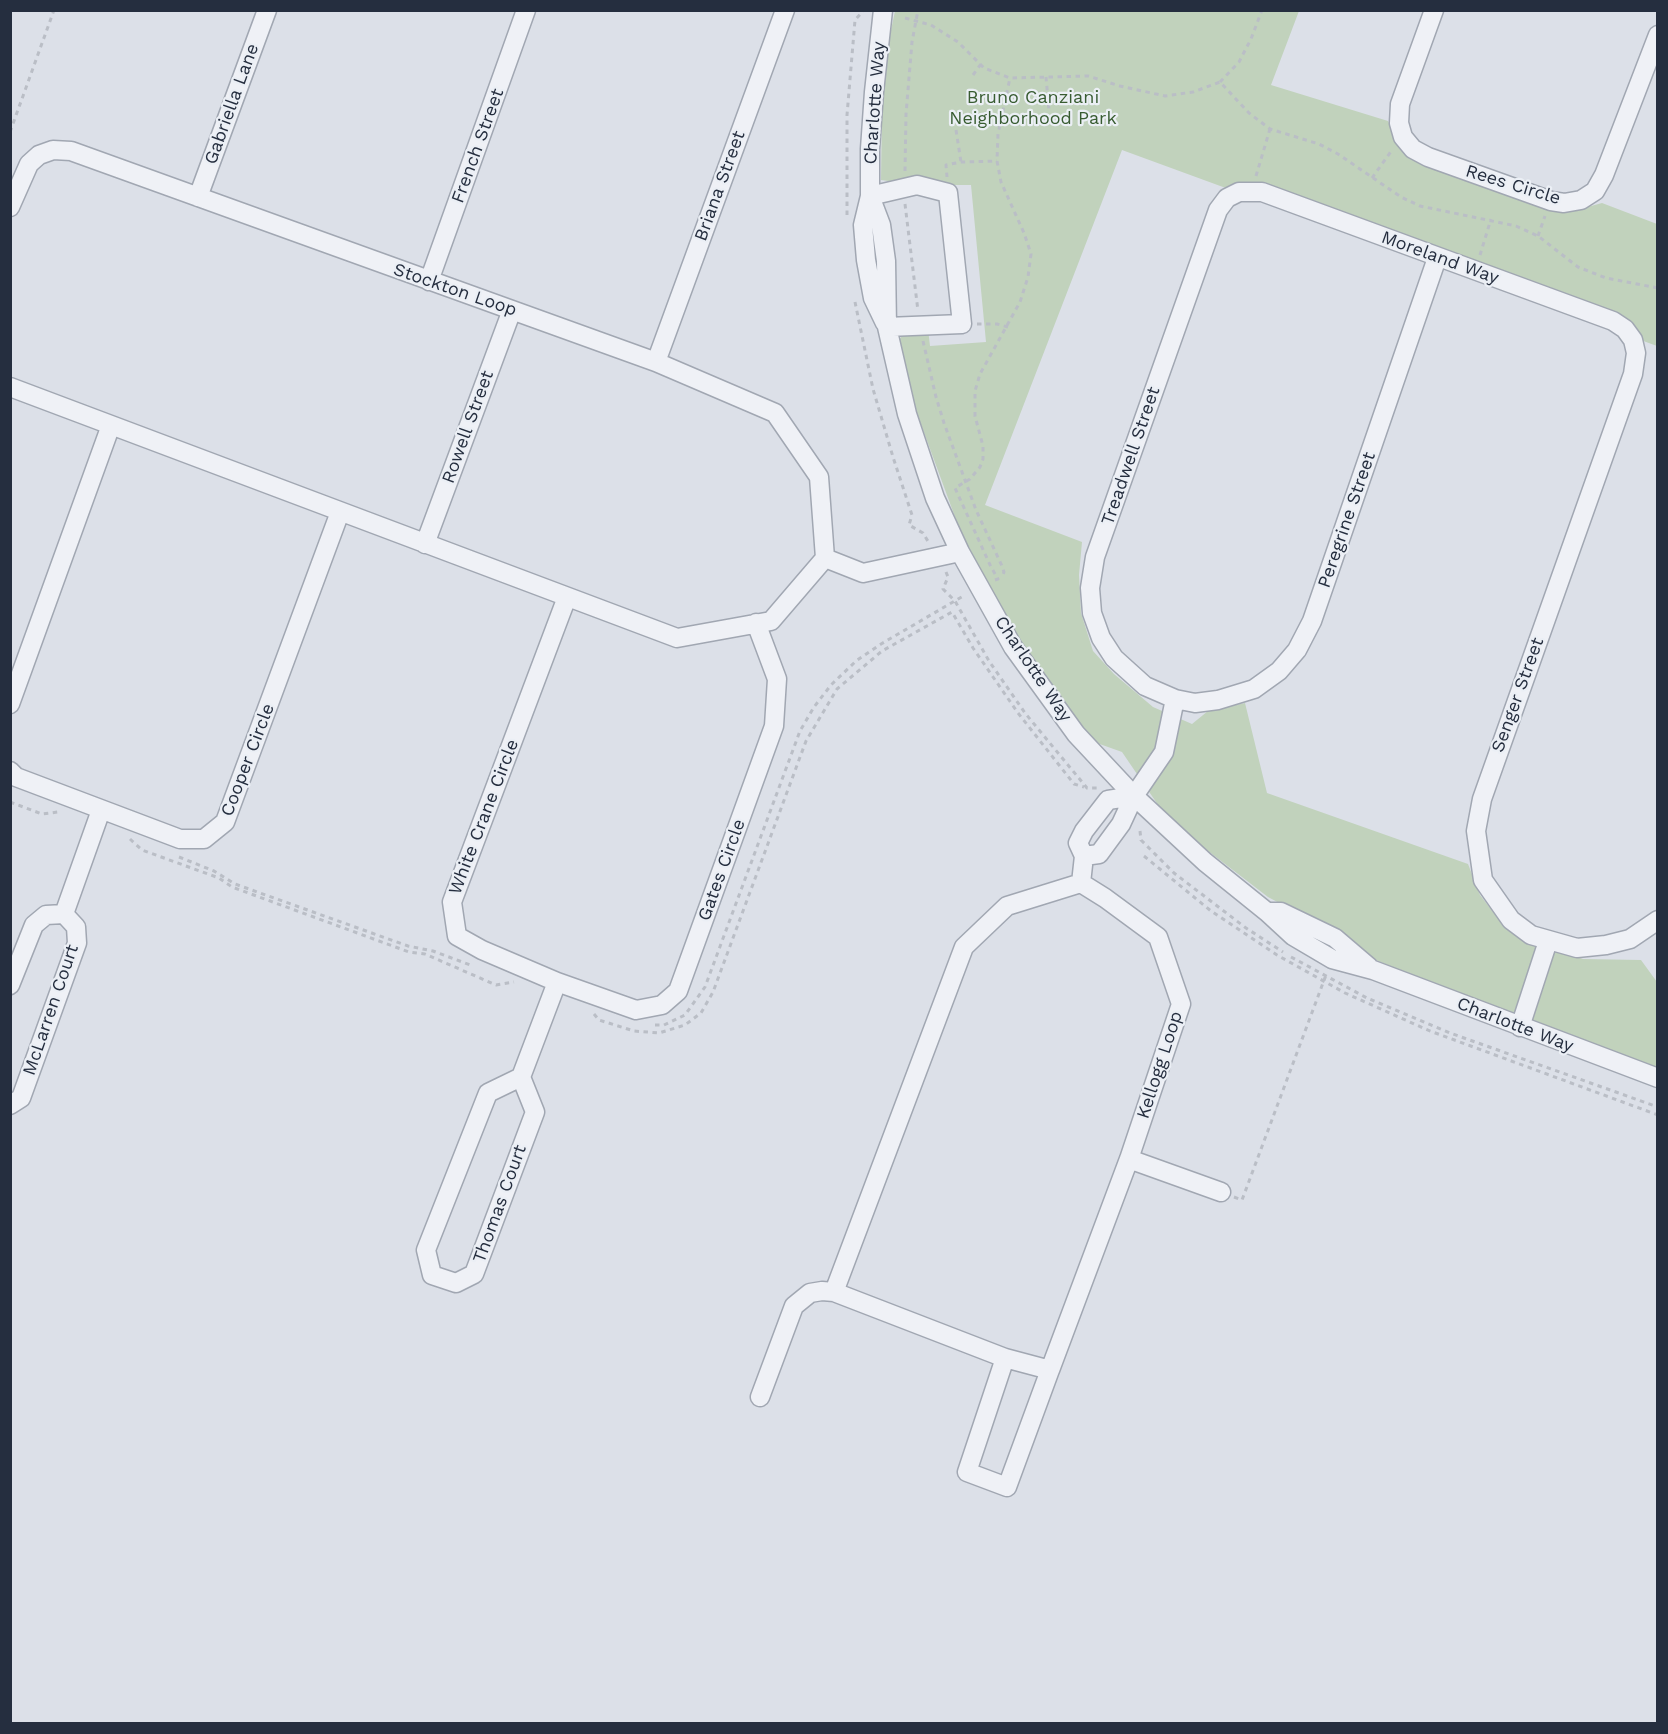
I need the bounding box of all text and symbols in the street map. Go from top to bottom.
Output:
street label: Gabriella Lane [200,41,264,167]
street label: Charlotte Way [860,41,890,165]
street label: French Street [447,86,509,206]
park label: Bruno Canziani Neighborhood Park [949,87,1117,130]
street label: Briana Street [690,128,750,244]
street label: Rees Circle [1463,160,1563,210]
street label: Moreland Way [1378,227,1502,289]
street label: Stockton Loop [390,259,520,321]
street label: Rowell Street [438,368,498,486]
street label: Treadwell Street [1097,384,1165,528]
street label: Peregrine Street [1314,449,1380,591]
street label: Charlotte Way [990,612,1076,726]
street label: Senger Street [1487,635,1549,755]
street label: Cooper Circle [217,700,279,820]
street label: White Crane Circle [444,736,524,898]
street label: Gates Circle [694,816,750,924]
street label: McLarren Court [18,942,84,1078]
street label: Charlotte Way [1454,993,1576,1057]
street label: Kellogg Loop [1132,1008,1188,1122]
street label: Thomas Court [469,1142,531,1266]

